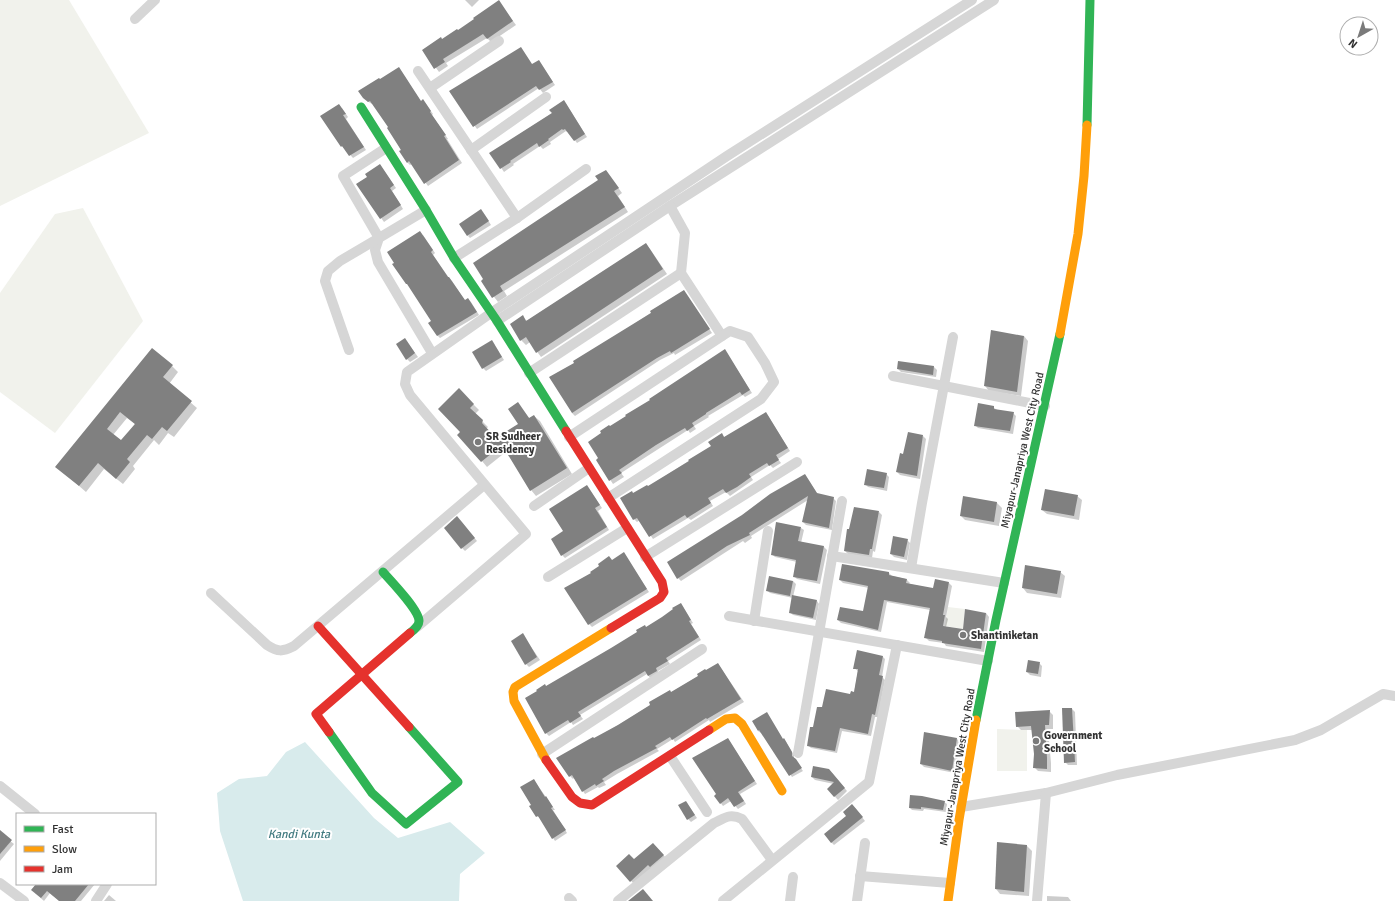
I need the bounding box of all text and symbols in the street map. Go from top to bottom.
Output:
north arrow [1339,16,1379,56]
text: N [1346,36,1360,51]
street label: Miyapur-Janapriya West City Road [998,371,1047,529]
place label: SR Sudheer Residency [486,430,541,456]
marker: SR Sudheer Residency [473,437,483,447]
place label: Shantiniketan [971,629,1038,642]
marker: Shantiniketan [958,630,968,640]
street label: Miyapur-Janapriya West City Road [937,687,978,847]
place label: Government School [1044,729,1102,755]
marker: Government School [1031,736,1041,746]
legend [16,813,156,885]
text: Fast [52,822,73,837]
water label: Kandi Kunta [268,827,331,842]
text: Slow [52,842,77,857]
text: Jam [52,862,73,877]

